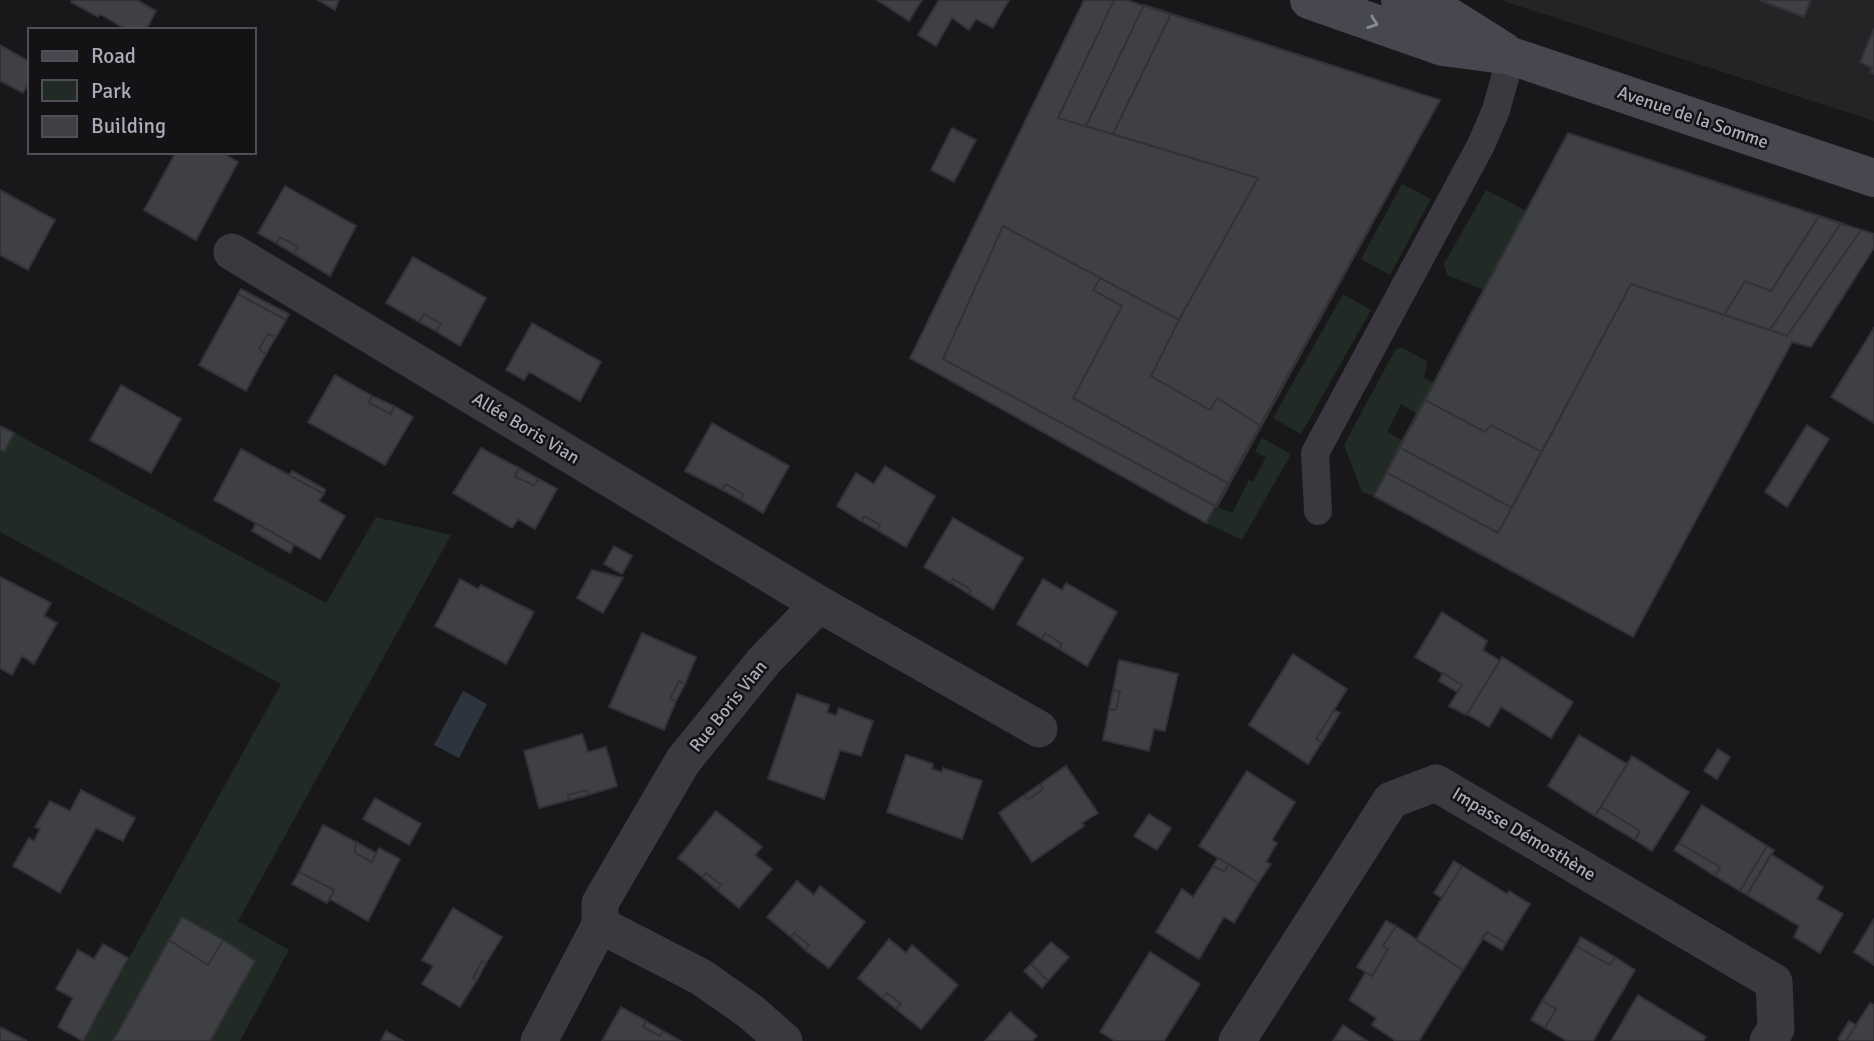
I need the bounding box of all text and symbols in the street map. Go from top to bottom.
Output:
one-way arrow [1367,15,1379,29]
legend [28,28,256,154]
text: Road [91,43,136,69]
text: Park [91,78,132,104]
street label: Avenue de la Somme [1615,81,1771,153]
text: Building [91,113,166,139]
street label: Allée Boris Vian [468,387,584,469]
street label: Rue Boris Vian [684,656,772,756]
street label: Impasse Démosthène [1448,783,1600,885]

